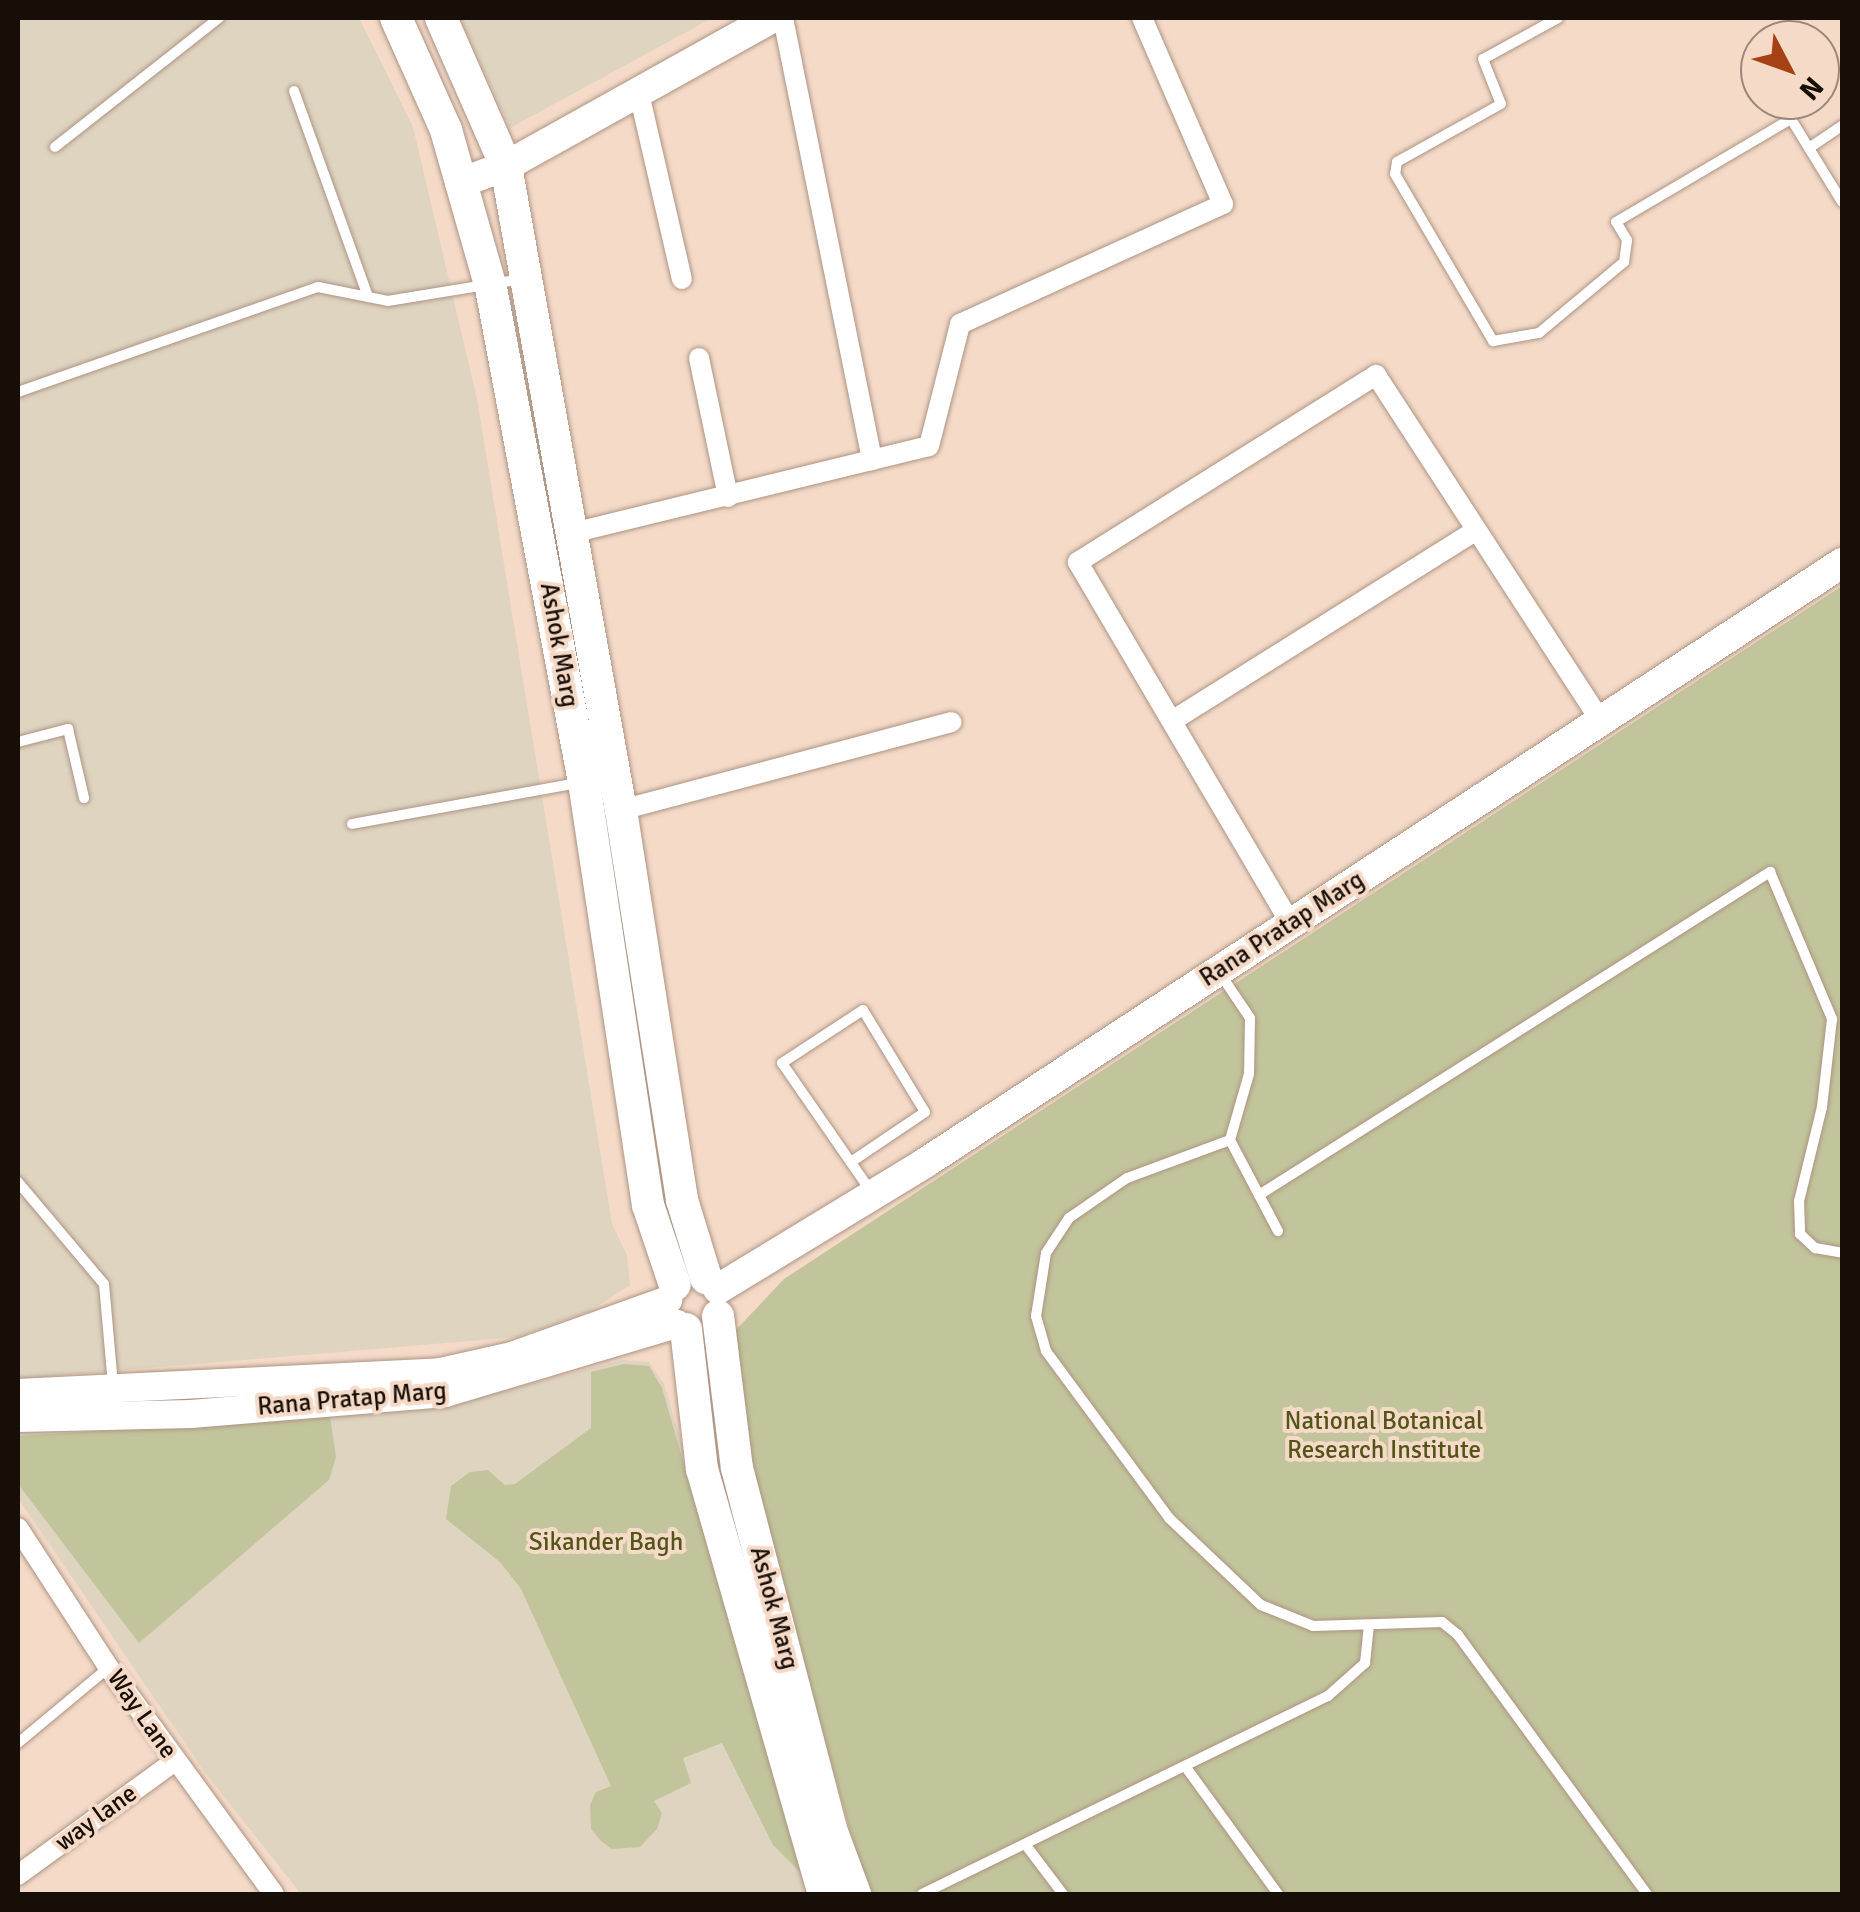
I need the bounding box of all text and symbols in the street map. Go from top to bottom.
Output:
north arrow [1740,20,1840,120]
text: N [1792,70,1830,107]
street label: Ashok Marg [533,580,585,710]
street label: Rana Pratap Marg [1194,865,1370,993]
street label: Rana Pratap Marg [256,1376,448,1422]
park label: National Botanical Research Institute [1285,1407,1483,1466]
park label: Sikander Bagh [529,1527,683,1557]
street label: Ashok Marg [743,1543,805,1673]
street label: Way Lane [101,1664,183,1764]
street label: way lane [49,1778,143,1858]

